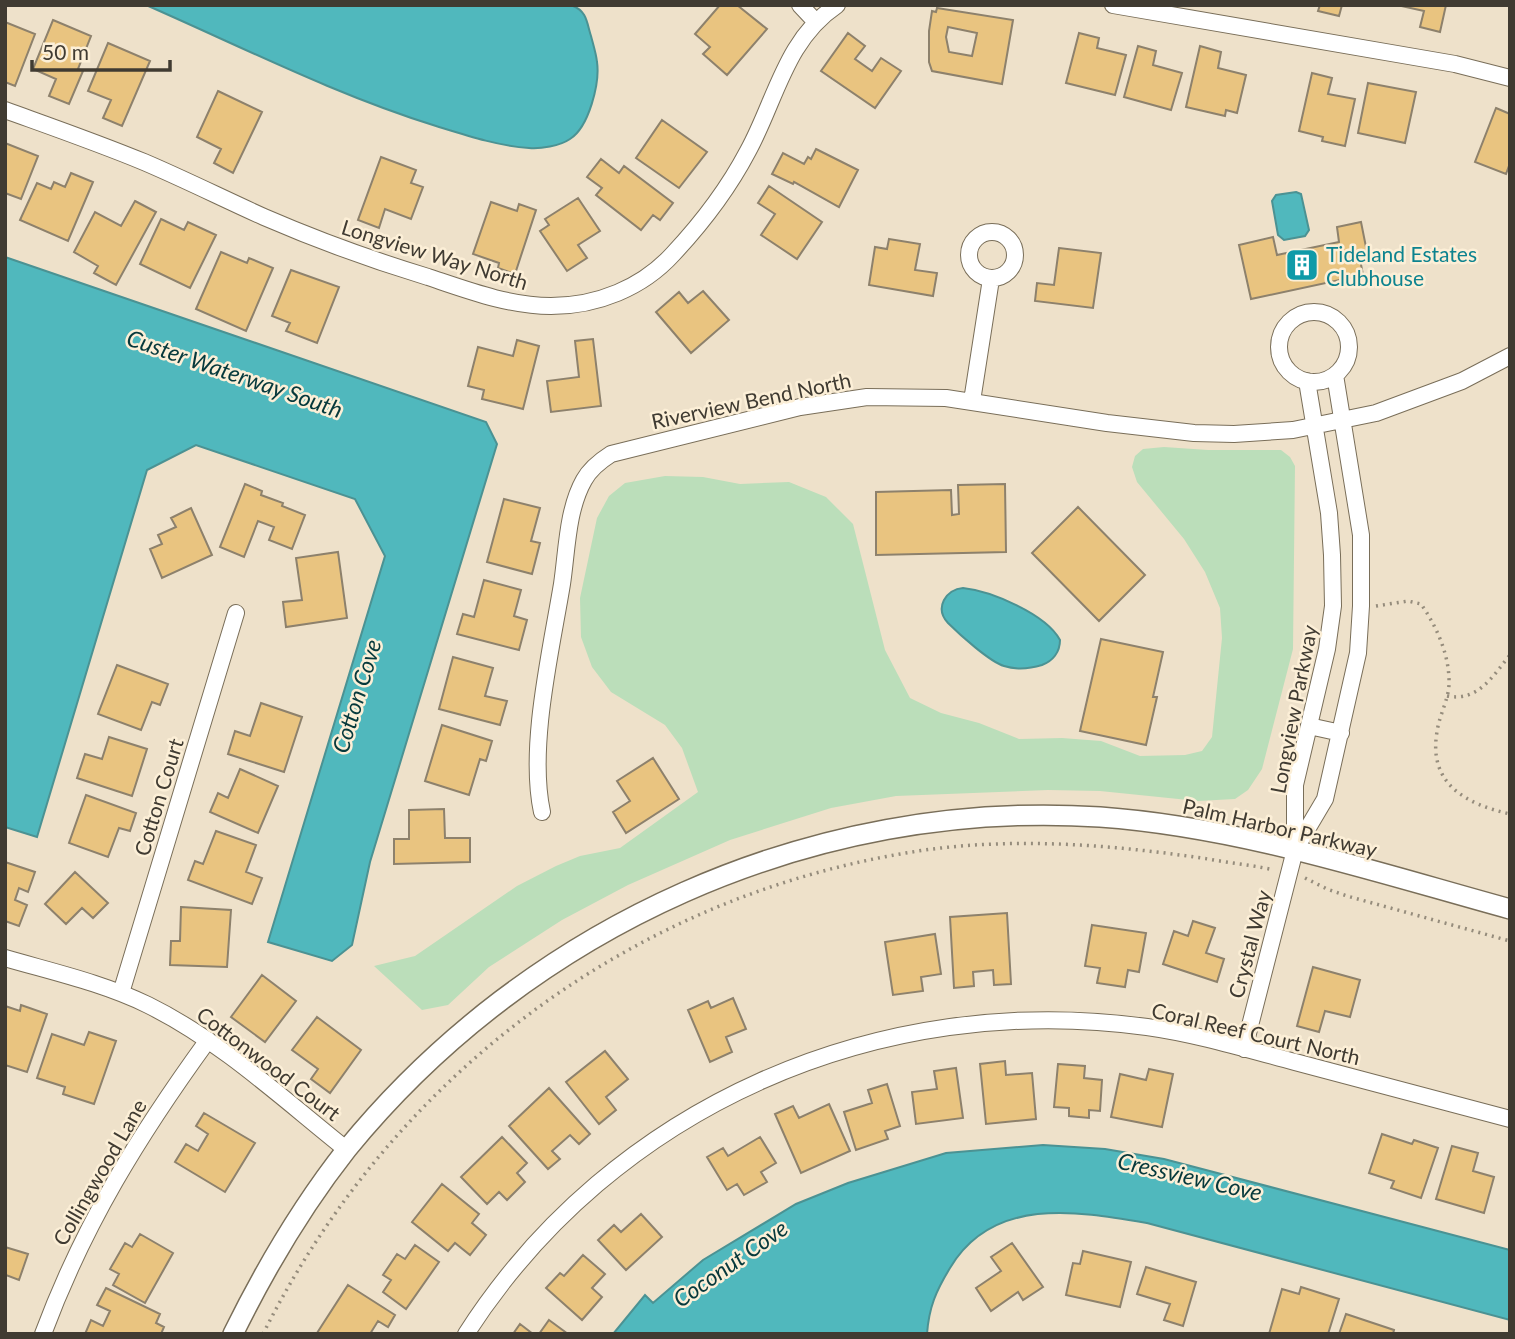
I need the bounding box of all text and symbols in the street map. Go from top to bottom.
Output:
scale bar [32,28,170,72]
text: 50 m [42,39,89,64]
street label: Longview Way North [339,214,531,294]
place label: Tideland Estates Clubhouse [1326,241,1477,290]
building icon: Tideland Estates Clubhouse [1283,246,1321,284]
water label: Custer Waterway South [123,323,347,423]
street label: Riverview Bend North [649,367,853,433]
street label: Longview Parkway [1264,622,1322,795]
water label: Cotton Cove [325,636,387,756]
street label: Cotton Court [128,735,188,859]
street label: Palm Harbor Parkway [1180,792,1380,862]
street label: Crystal Way [1223,887,1275,1001]
street label: Coral Reef Court North [1149,997,1363,1069]
street label: Cottonwood Court [192,1001,346,1125]
street label: Collingwood Lane [47,1094,151,1250]
water label: Cressview Cove [1115,1146,1265,1206]
water label: Coconut Cove [667,1213,793,1313]

